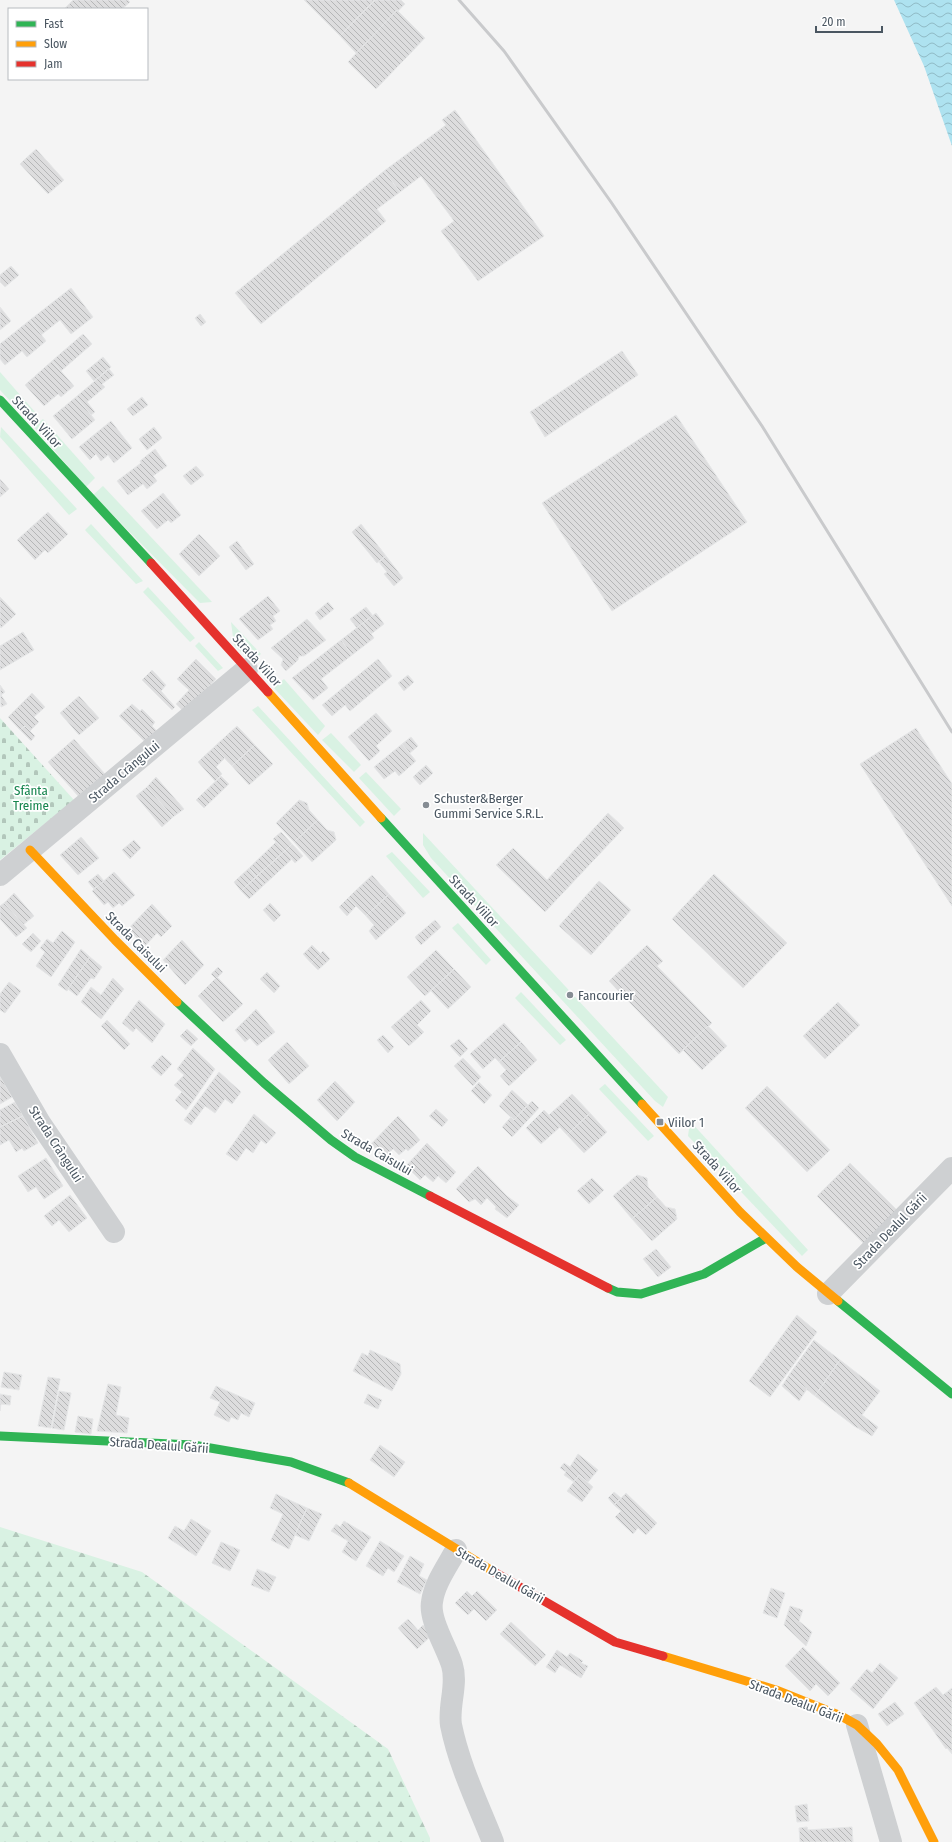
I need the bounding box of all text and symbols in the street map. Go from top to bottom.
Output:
legend [8,8,148,80]
scale bar [816,8,882,34]
text: 20 m [822,15,846,29]
text: Fast [44,17,63,31]
text: Slow [44,37,67,51]
text: Jam [44,57,62,71]
street label: Strada Viilor [9,393,65,451]
street label: Strada Viilor [230,631,285,690]
street label: Strada Crângului [86,738,162,806]
park label: Sfânta Treime [13,783,49,813]
place label: Schuster&Berger Gummi Service S.R.L. [434,791,544,821]
marker: Schuster&Berger Gummi Service S.R.L. [421,800,431,810]
street label: Strada Viilor [446,872,502,930]
street label: Strada Caisului [103,909,169,975]
place label: Fancourier [578,988,634,1003]
marker: Fancourier [565,990,575,1000]
street label: Strada Crângului [26,1103,86,1185]
place label: Viilor 1 [668,1115,704,1130]
marker: Viilor 1 [655,1117,665,1127]
street label: Strada Caisului [339,1126,415,1178]
street label: Strada Viilor [690,1138,745,1197]
street label: Strada Dealul Gării [850,1190,930,1272]
street label: Strada Dealul Gării [109,1434,209,1456]
street label: Strada Dealul Gării [453,1544,547,1606]
street label: Strada Dealul Gării [747,1676,845,1726]

